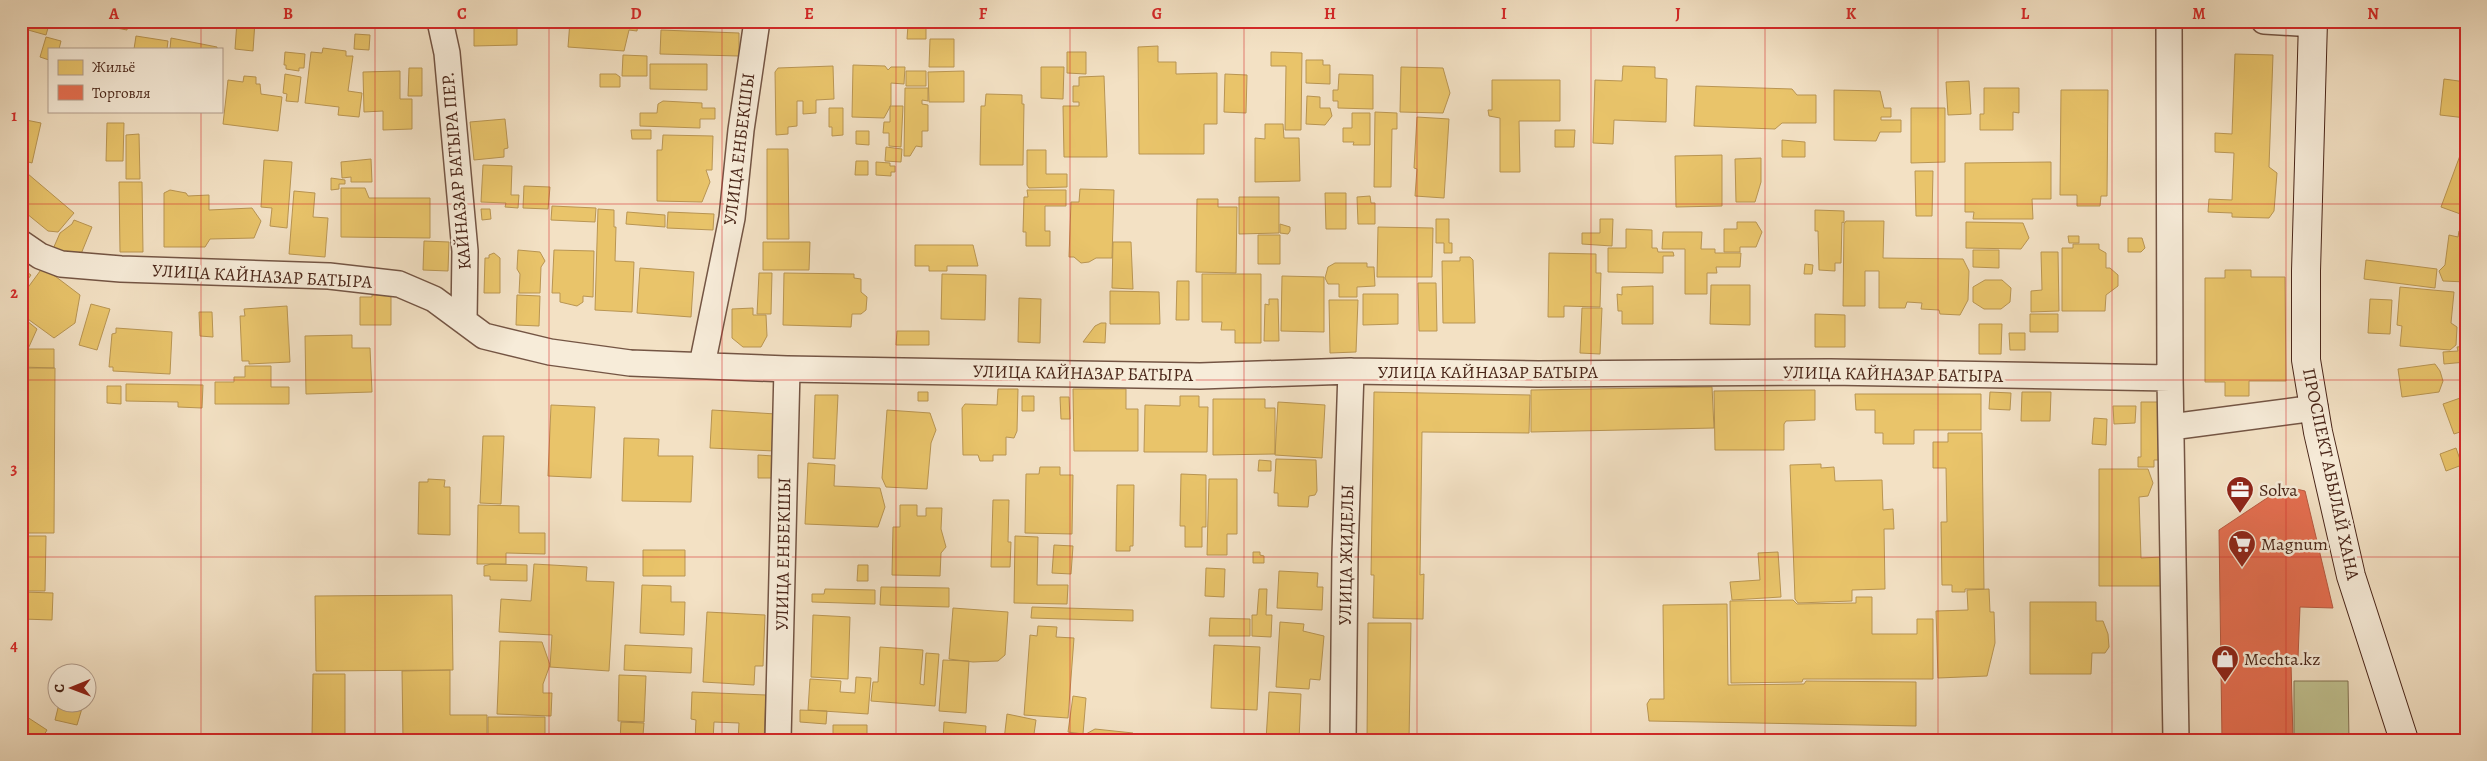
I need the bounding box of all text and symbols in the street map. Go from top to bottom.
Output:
text: A [108,3,120,25]
text: B [283,3,293,25]
text: C [457,3,467,25]
text: D [630,3,642,25]
text: E [804,3,814,25]
text: F [979,3,988,25]
text: G [1152,3,1162,25]
text: H [1324,3,1336,25]
text: I [1501,3,1507,25]
text: J [1675,3,1681,25]
text: K [1846,3,1857,25]
text: L [2021,3,2030,25]
text: M [2192,3,2206,25]
text: N [2367,3,2379,25]
legend [48,48,222,112]
text: Жильё [92,57,135,77]
street label: КАЙНАЗАР БАТЫРА ПЕР. [435,71,477,271]
street label: УЛИЦА ЕНБЕКШЫ [718,71,760,227]
text: Торговля [92,83,150,103]
text: 1 [11,105,17,127]
street label: УЛИЦА КАЙНАЗАР БАТЫРА [151,258,373,294]
text: 2 [10,282,18,304]
street label: УЛИЦА КАЙНАЗАР БАТЫРА [973,359,1194,387]
street label: УЛИЦА КАЙНАЗАР БАТЫРА [1378,360,1599,384]
street label: УЛИЦА КАЙНАЗАР БАТЫРА [1783,360,2004,388]
street label: ПРОСПЕКТ АБЫЛАЙ ХАНА [2297,366,2365,583]
text: 3 [11,458,18,480]
office icon: Solva [2225,475,2255,514]
street label: УЛИЦА ЕНБЕКШЫ [770,477,796,631]
place label: Solva [2259,478,2298,502]
street label: УЛИЦА ЖИДЕЛЫ [1333,484,1359,626]
supermarket icon: Magnum [2227,529,2257,568]
place label: Magnum [2261,532,2328,556]
text: 4 [10,635,18,657]
shop icon: Mechta.kz [2210,644,2240,683]
place label: Mechta.kz [2244,647,2321,671]
north arrow [48,664,98,714]
text: С [50,683,69,693]

